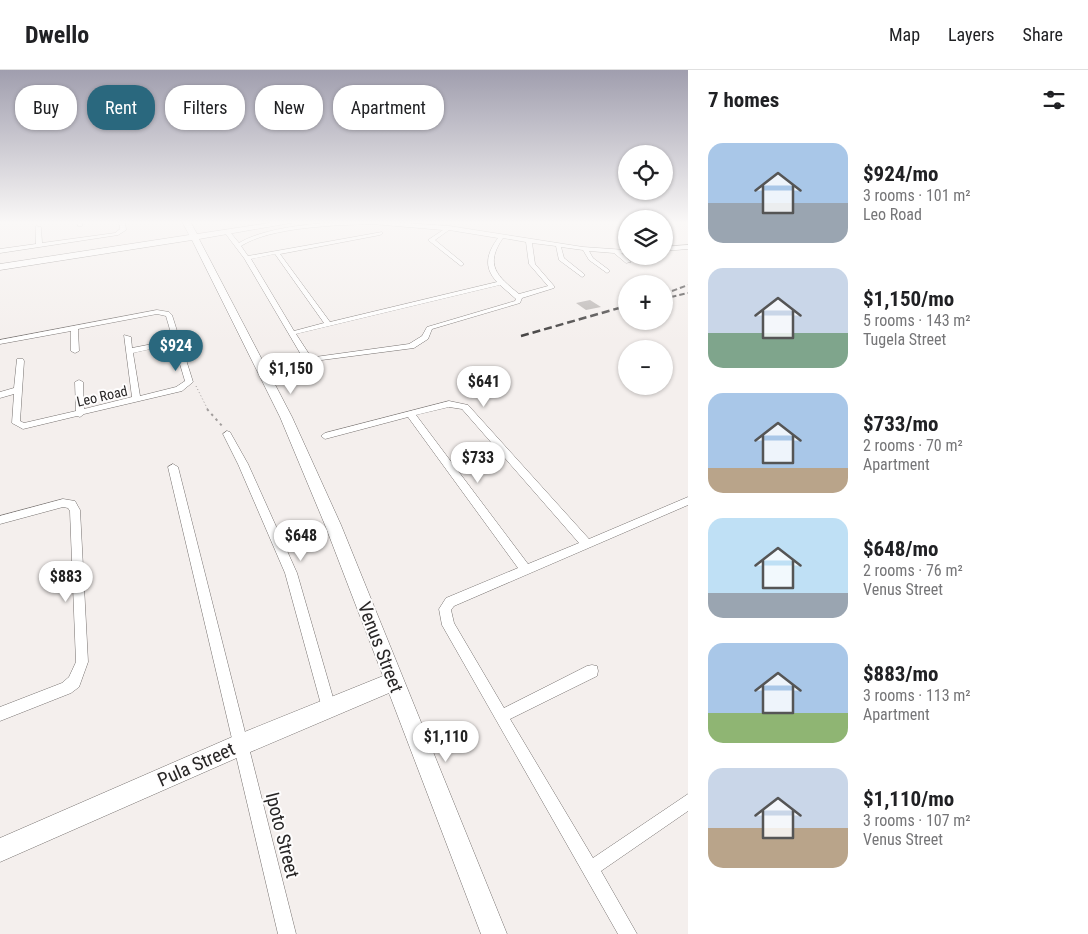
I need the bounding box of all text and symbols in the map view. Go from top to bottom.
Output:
text: Dwello [25,21,89,49]
text: Map [889,24,920,45]
text: Layers [948,24,995,45]
text: Share [1023,24,1063,45]
chip: Buy [15,85,77,130]
chip: Rent [87,85,155,130]
chip: Filters [165,85,245,130]
chip: New [255,85,323,130]
chip: Apartment [333,85,444,130]
icon: filters [1040,86,1068,114]
text: 7 homes [708,88,779,112]
map controls [618,145,673,395]
button: locate [618,145,673,200]
text: $924/mo [863,162,938,186]
icon: home [748,163,808,223]
text: 3 rooms · 101 m² [863,186,971,205]
text: Leo Road [863,205,922,224]
button: layers [618,210,673,265]
button: + [618,275,673,330]
text: $1,150/mo [863,287,954,311]
icon: home [748,288,808,348]
text: 5 rooms · 143 m² [863,311,971,330]
pin: $924 [146,330,206,372]
text: Tugela Street [863,330,946,349]
text: $924 [160,336,192,355]
button: − [618,340,673,395]
pin: $1,150 [250,352,332,395]
text: $1,150 [269,359,313,378]
pin: $641 [454,366,514,408]
text: $641 [468,372,500,391]
street label: Leo Road [75,382,129,410]
text: $733/mo [863,412,938,436]
icon: home [748,413,808,473]
text: 2 rooms · 70 m² [863,436,963,455]
pin: $733 [448,442,508,484]
text: $733 [462,448,494,467]
text: Apartment [863,455,930,474]
pin: $648 [271,520,331,562]
text: $648 [285,526,317,545]
text: $648/mo [863,537,938,561]
icon: home [748,538,808,598]
pin: $883 [36,560,96,603]
text: 2 rooms · 76 m² [863,561,963,580]
text: $883 [50,567,82,586]
text: Venus Street [863,580,943,599]
street label: Venus Street [353,599,408,696]
text: $883/mo [863,662,938,686]
icon: home [748,663,808,723]
text: 3 rooms · 113 m² [863,686,971,705]
text: Apartment [863,705,930,724]
pin: $1,110 [405,720,487,763]
text: $1,110 [424,727,468,746]
street label: Pula Street [154,737,238,792]
text: $1,110/mo [863,787,954,811]
icon: home [748,788,808,848]
street label: Ipoto Street [261,790,304,880]
text: 3 rooms · 107 m² [863,811,971,830]
text: Venus Street [863,830,943,849]

